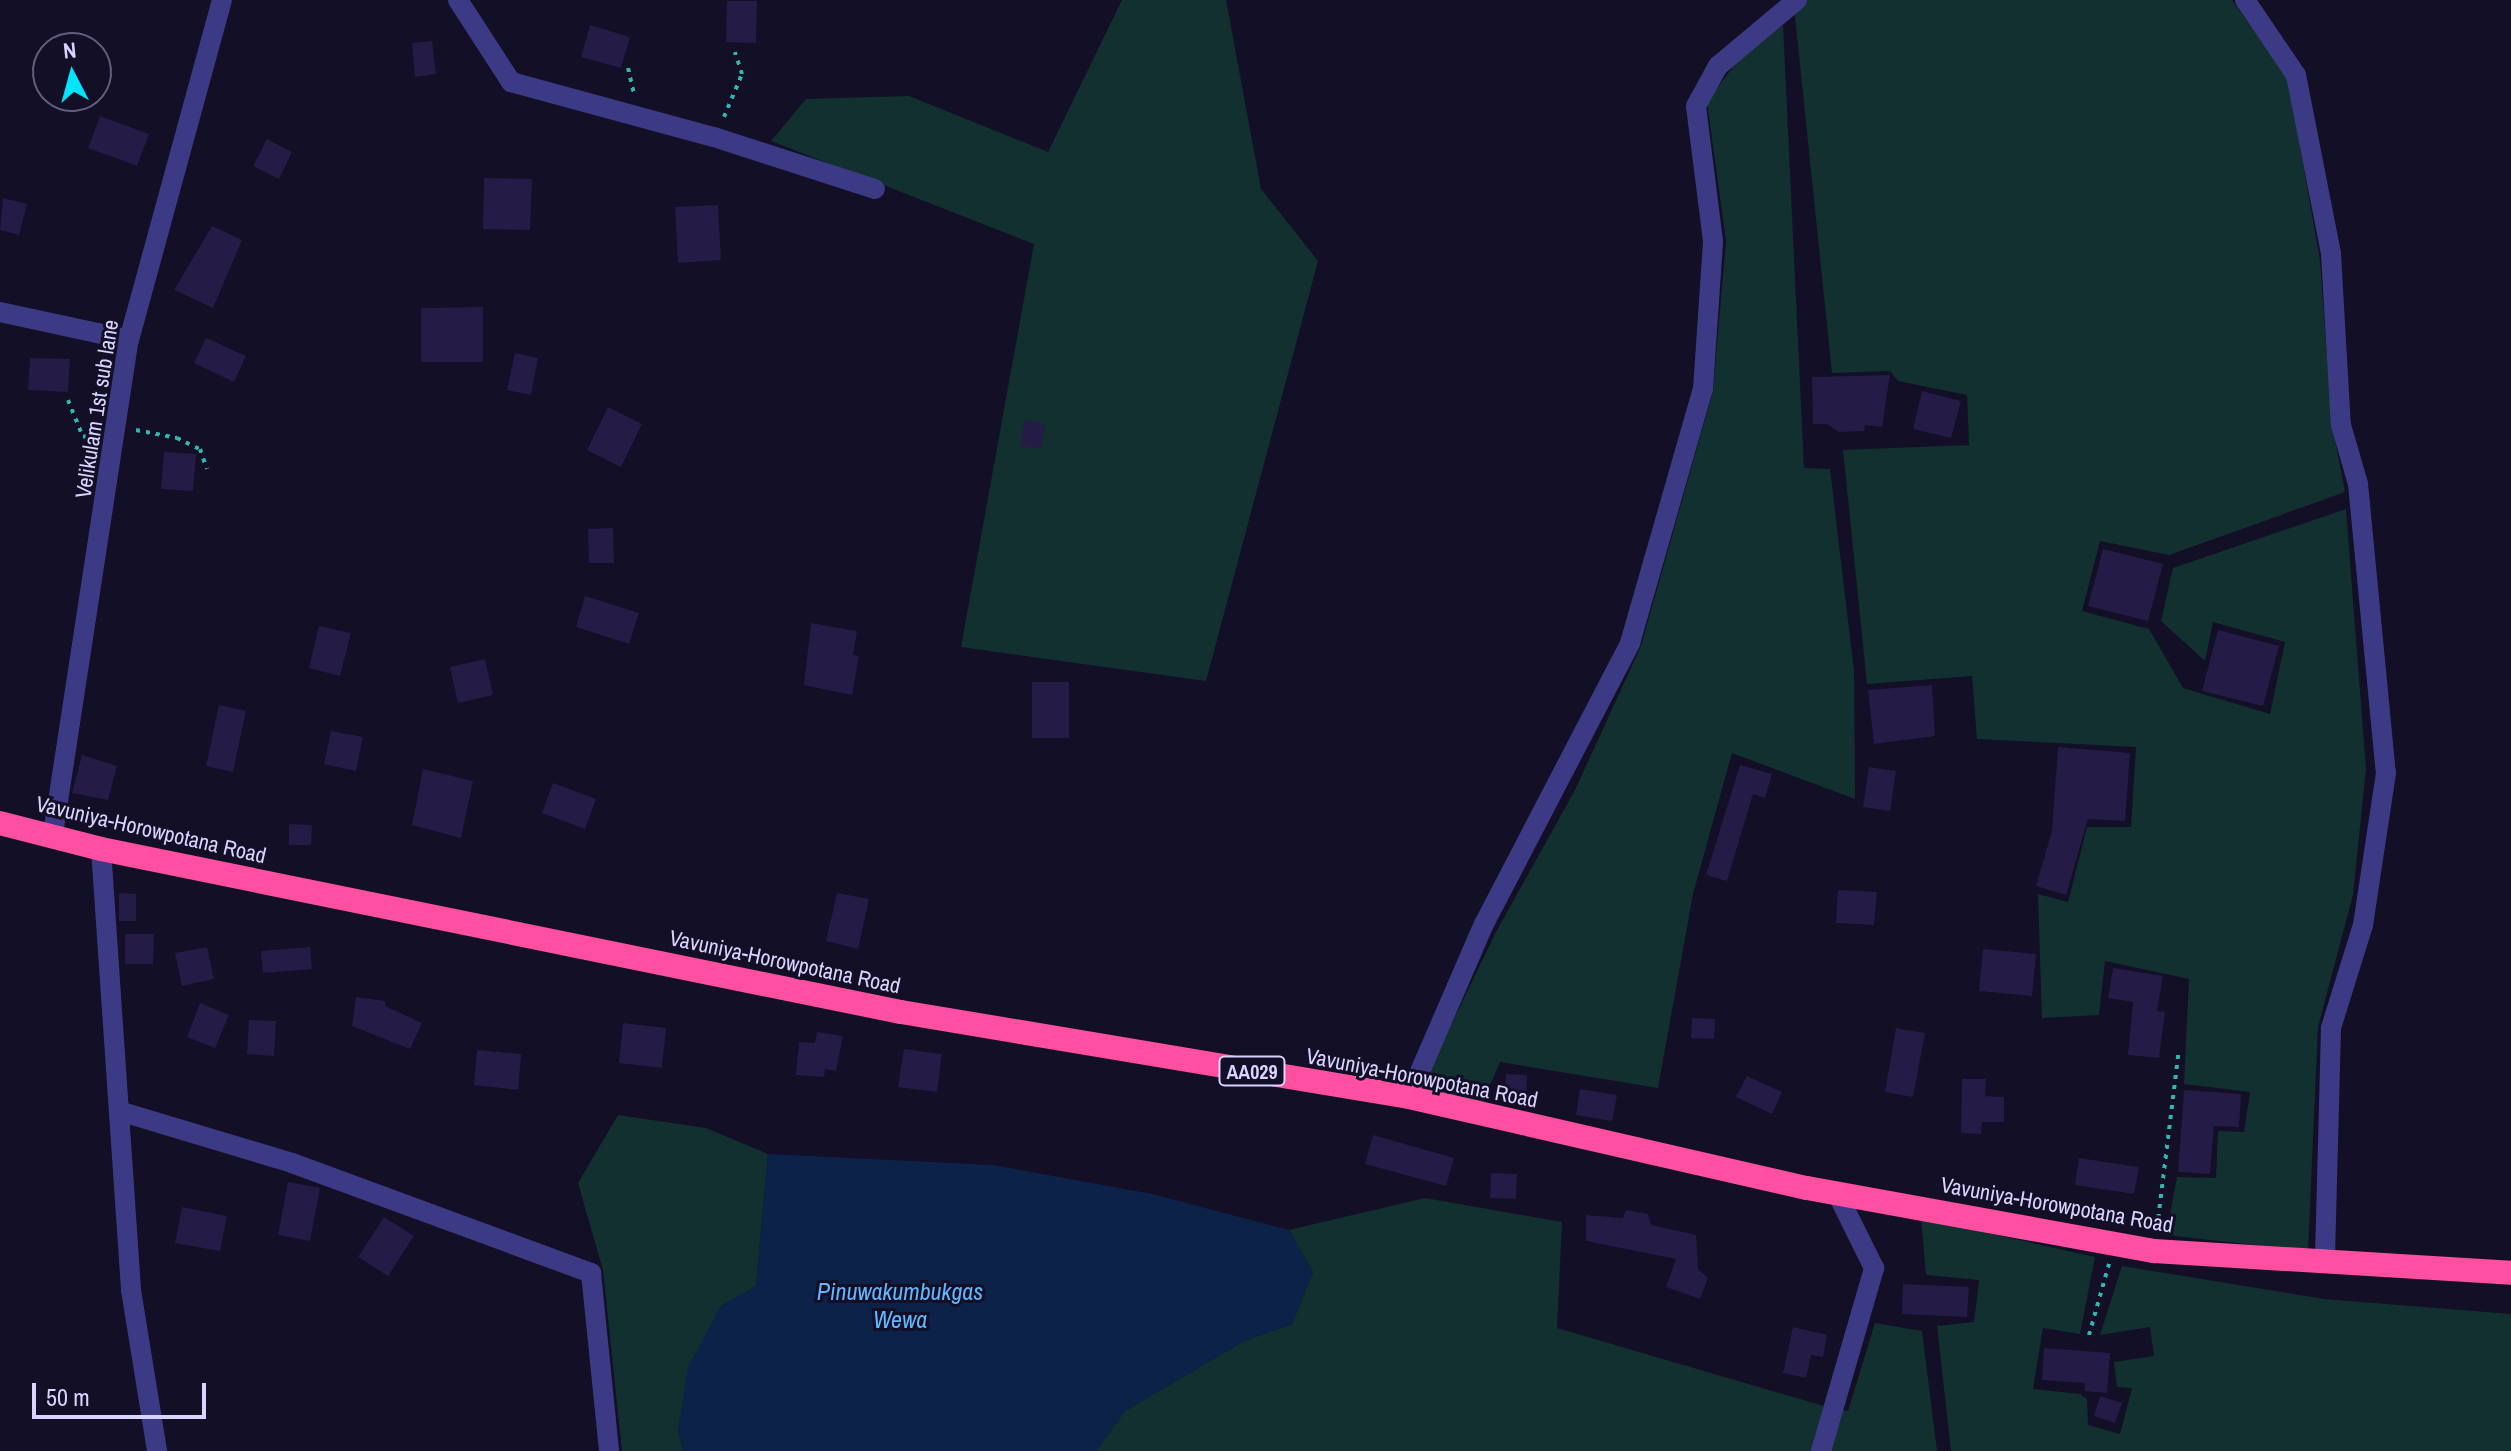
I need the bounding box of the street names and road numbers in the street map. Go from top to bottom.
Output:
street label: Velikulam 1st sub lane [70,318,124,500]
street label: Vavuniya-Horowpotana Road [33,791,269,869]
street label: Vavuniya-Horowpotana Road [667,925,903,999]
street label: Vavuniya-Horowpotana Road [1304,1043,1540,1113]
road number: AA029 [1218,1055,1286,1087]
street label: Vavuniya-Horowpotana Road [1939,1172,2175,1238]

